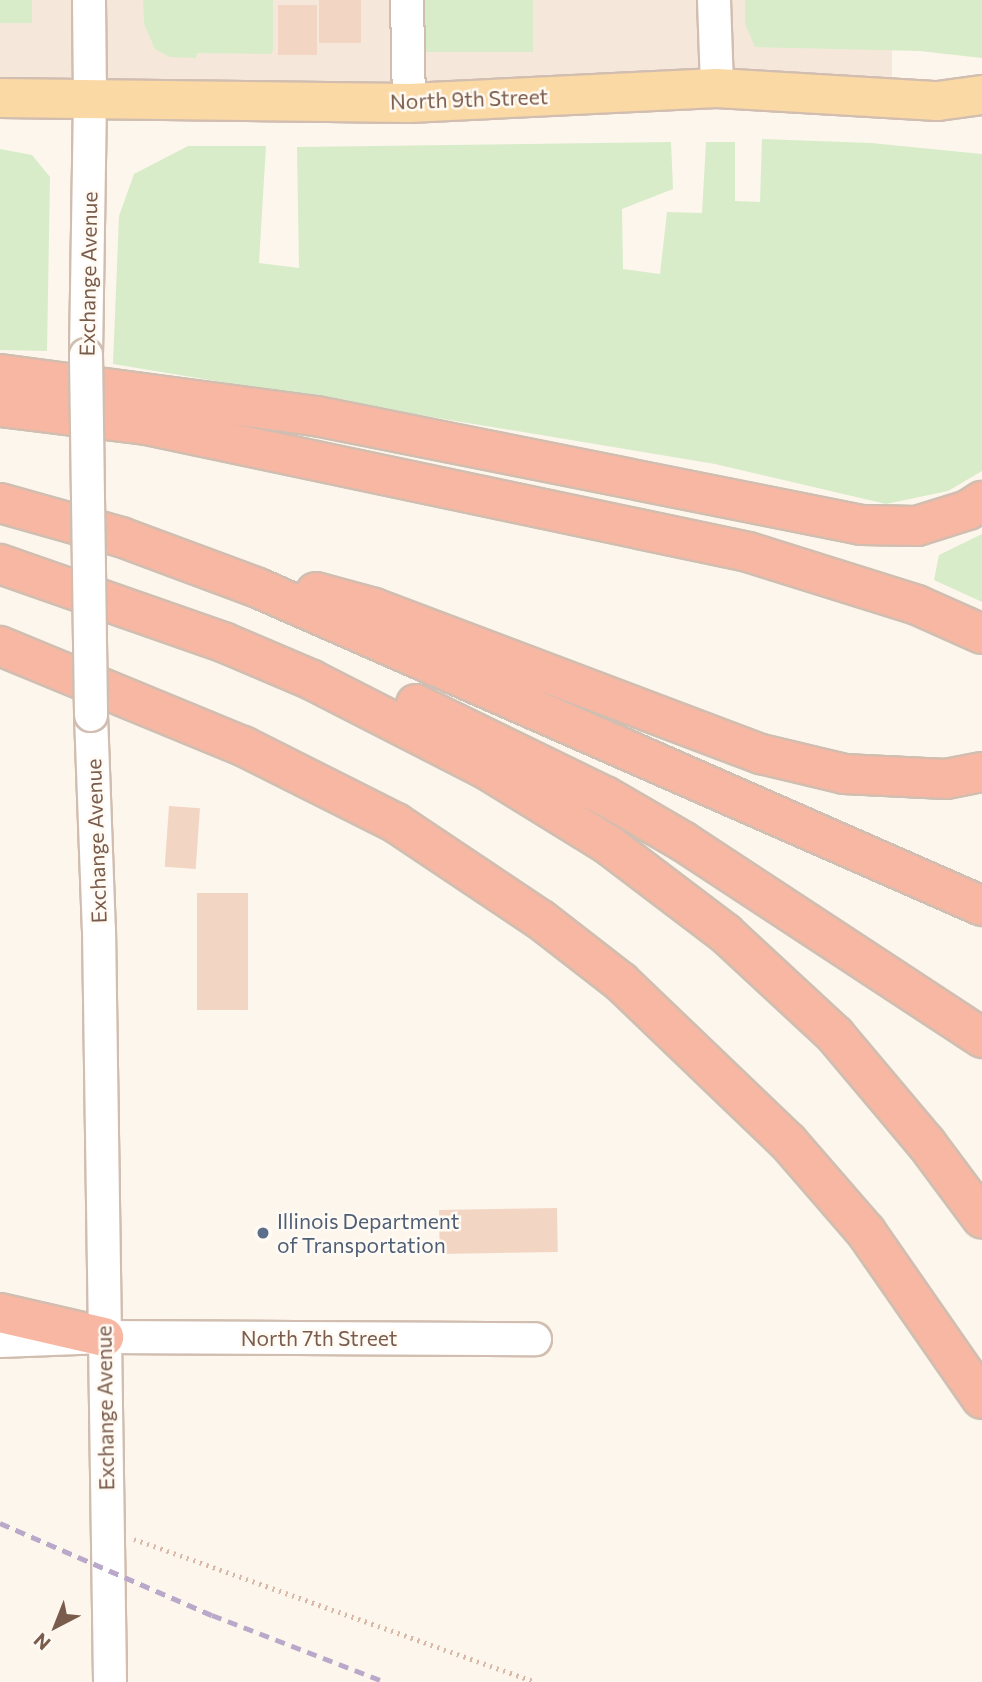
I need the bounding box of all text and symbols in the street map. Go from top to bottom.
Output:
street label: North 9th Street [390,84,548,114]
street label: Exchange Avenue [74,191,102,357]
street label: Exchange Avenue [81,758,111,924]
place label: Illinois Department of Transportation [277,1208,459,1258]
marker: Illinois Department of Transportation [255,1225,271,1241]
street label: Exchange Avenue [91,1325,119,1491]
street label: North 7th Street [241,1325,397,1351]
north arrow [21,1591,91,1661]
text: N [29,1629,55,1655]

